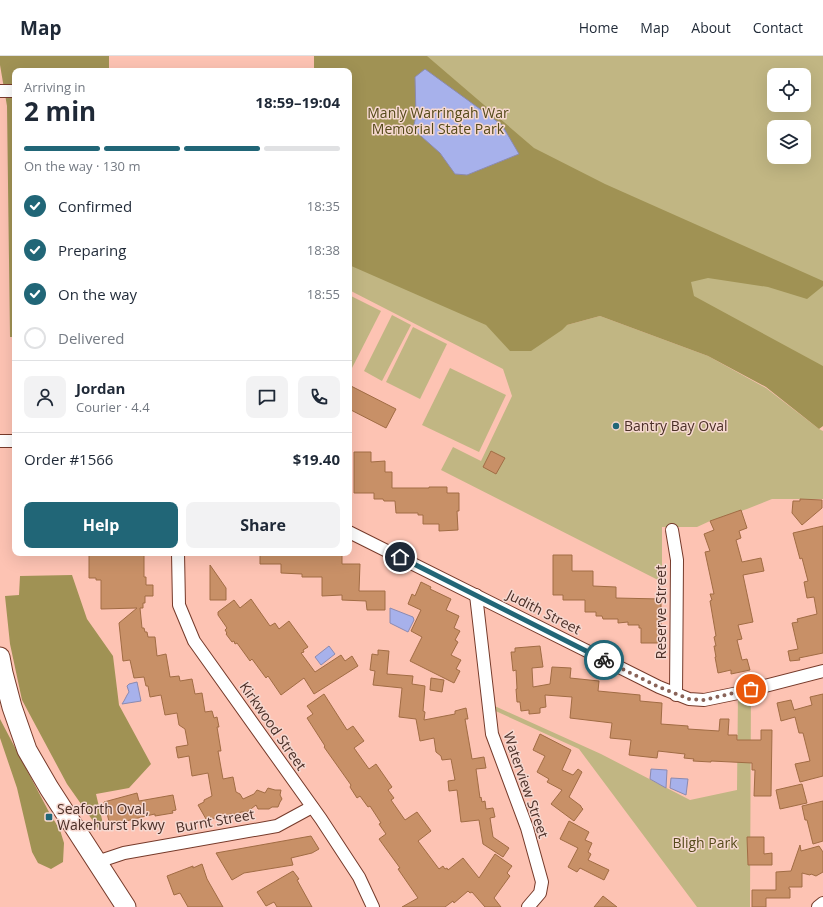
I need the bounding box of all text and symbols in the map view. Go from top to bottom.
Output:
text: Map [20,15,61,41]
text: Home [579,18,618,37]
text: Map [640,18,669,37]
text: About [691,18,731,37]
text: Contact [753,18,803,37]
map controls [767,68,811,164]
button: locate [767,68,811,112]
text: Arriving in [24,78,86,96]
text: 18:59–19:04 [255,92,340,112]
text: 2 min [24,93,96,129]
park label: Manly Warringah War Memorial State Park [367,103,509,138]
button: layers [767,120,811,164]
text: On the way · 130 m [24,157,140,175]
icon: check [24,195,46,217]
text: Confirmed [58,196,132,216]
text: 18:35 [307,197,340,215]
icon: check [24,239,46,261]
text: Preparing [58,240,126,260]
text: 18:38 [307,241,340,259]
icon: check [24,283,46,305]
text: On the way [58,284,137,304]
text: 18:55 [307,285,340,303]
text: Delivered [58,328,125,348]
button: person [24,376,66,418]
button: chat [246,376,288,418]
button: phone [298,376,340,418]
text: Jordan [76,378,125,398]
text: Courier · 4.4 [76,398,150,416]
place label: Bantry Bay Oval [624,416,727,435]
marker: Bantry Bay Oval [611,421,621,431]
text: Order #1566 [24,449,113,469]
text: $19.40 [293,449,340,469]
button: Help [24,502,178,548]
button: Share [186,502,340,548]
pin [383,540,417,574]
icon: home [389,546,411,568]
street label: Reserve Street [651,565,670,659]
street label: Judith Street [502,584,585,638]
courier [584,640,624,680]
icon: bike [593,649,615,671]
pin [734,672,768,706]
street label: Kirkwood Street [236,678,311,774]
icon: bag [740,678,762,700]
street label: Waterview Street [499,729,554,841]
place label: Seaforth Oval, Wakehurst Pkwy [57,799,166,834]
street label: Burnt Street [174,804,256,837]
marker: Seaforth Oval, Wakehurst Pkwy [44,812,54,822]
park label: Bligh Park [672,833,738,852]

